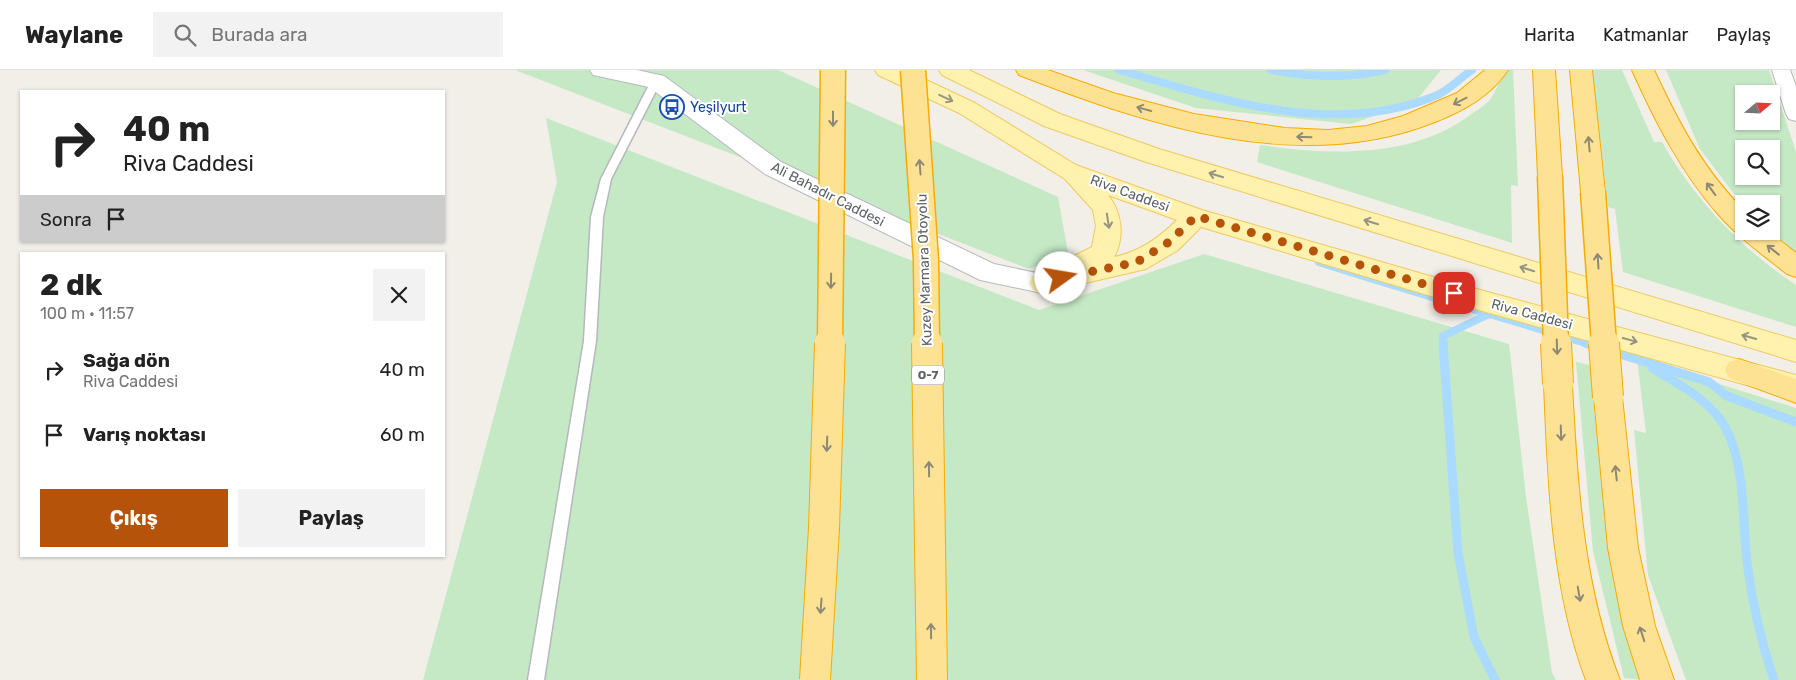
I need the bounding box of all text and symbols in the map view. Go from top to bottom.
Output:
search box [153,12,503,57]
text: Waylane [25,21,123,49]
icon: search [171,21,199,49]
text: Burada ara [211,23,307,46]
text: Harita [1524,24,1575,46]
text: Katmanlar [1603,24,1688,46]
text: Paylaş [1716,24,1771,46]
north arrow [1735,85,1780,130]
map controls [1735,85,1780,240]
bus stop icon: Yeşilyurt [659,94,685,120]
one-way arrow [938,94,953,103]
one-way arrow [1453,97,1468,106]
place label: Yeşilyurt [690,99,747,116]
one-way arrow [1136,103,1152,113]
text: 40 m [123,108,210,150]
icon: right [40,110,105,175]
one-way arrow [828,110,838,126]
one-way arrow [1296,132,1312,141]
one-way arrow [1584,136,1593,152]
button: search [1735,140,1780,185]
text: Riva Caddesi [123,150,254,177]
street label: Ali Bahadır Caddesi [768,158,887,230]
one-way arrow [915,159,924,175]
one-way arrow [1208,169,1224,179]
street label: Riva Caddesi [1088,171,1172,216]
one-way arrow [1705,183,1716,196]
street label: Kuzey Marmara Otoyolu [913,193,936,347]
button: layers [1735,195,1780,240]
icon: arrive [102,205,130,233]
text: Sonra [40,208,92,231]
one-way arrow [1103,212,1113,228]
one-way arrow [1364,216,1380,226]
one-way arrow [1766,245,1780,255]
position arrow [1034,251,1086,303]
one-way arrow [1594,254,1603,270]
one-way arrow [1520,264,1535,273]
text: 2 dk [40,267,102,303]
button: close [373,269,425,321]
one-way arrow [826,272,836,289]
pin [1433,272,1475,314]
icon: arrive [1440,279,1468,307]
street label: Riva Caddesi [1489,295,1574,333]
text: 100 m · 11:57 [40,304,134,323]
one-way arrow [1742,332,1758,342]
one-way arrow [1621,336,1637,346]
one-way arrow [1552,339,1562,355]
text: Sağa dön [83,349,170,372]
icon: right [40,356,68,384]
text: 40 m [380,358,425,381]
road number: O-7 [912,366,944,384]
text: Riva Caddesi [83,372,178,391]
icon: arrive [40,421,68,449]
text: Varış noktası [83,423,206,446]
text: 60 m [380,423,425,446]
one-way arrow [1556,424,1565,440]
one-way arrow [822,435,832,451]
one-way arrow [924,461,934,478]
one-way arrow [1611,466,1621,482]
button: Çıkış [40,489,228,547]
button: Paylaş [238,489,425,547]
one-way arrow [1575,585,1585,601]
one-way arrow [816,598,825,614]
one-way arrow [926,624,936,640]
one-way arrow [1636,626,1646,642]

